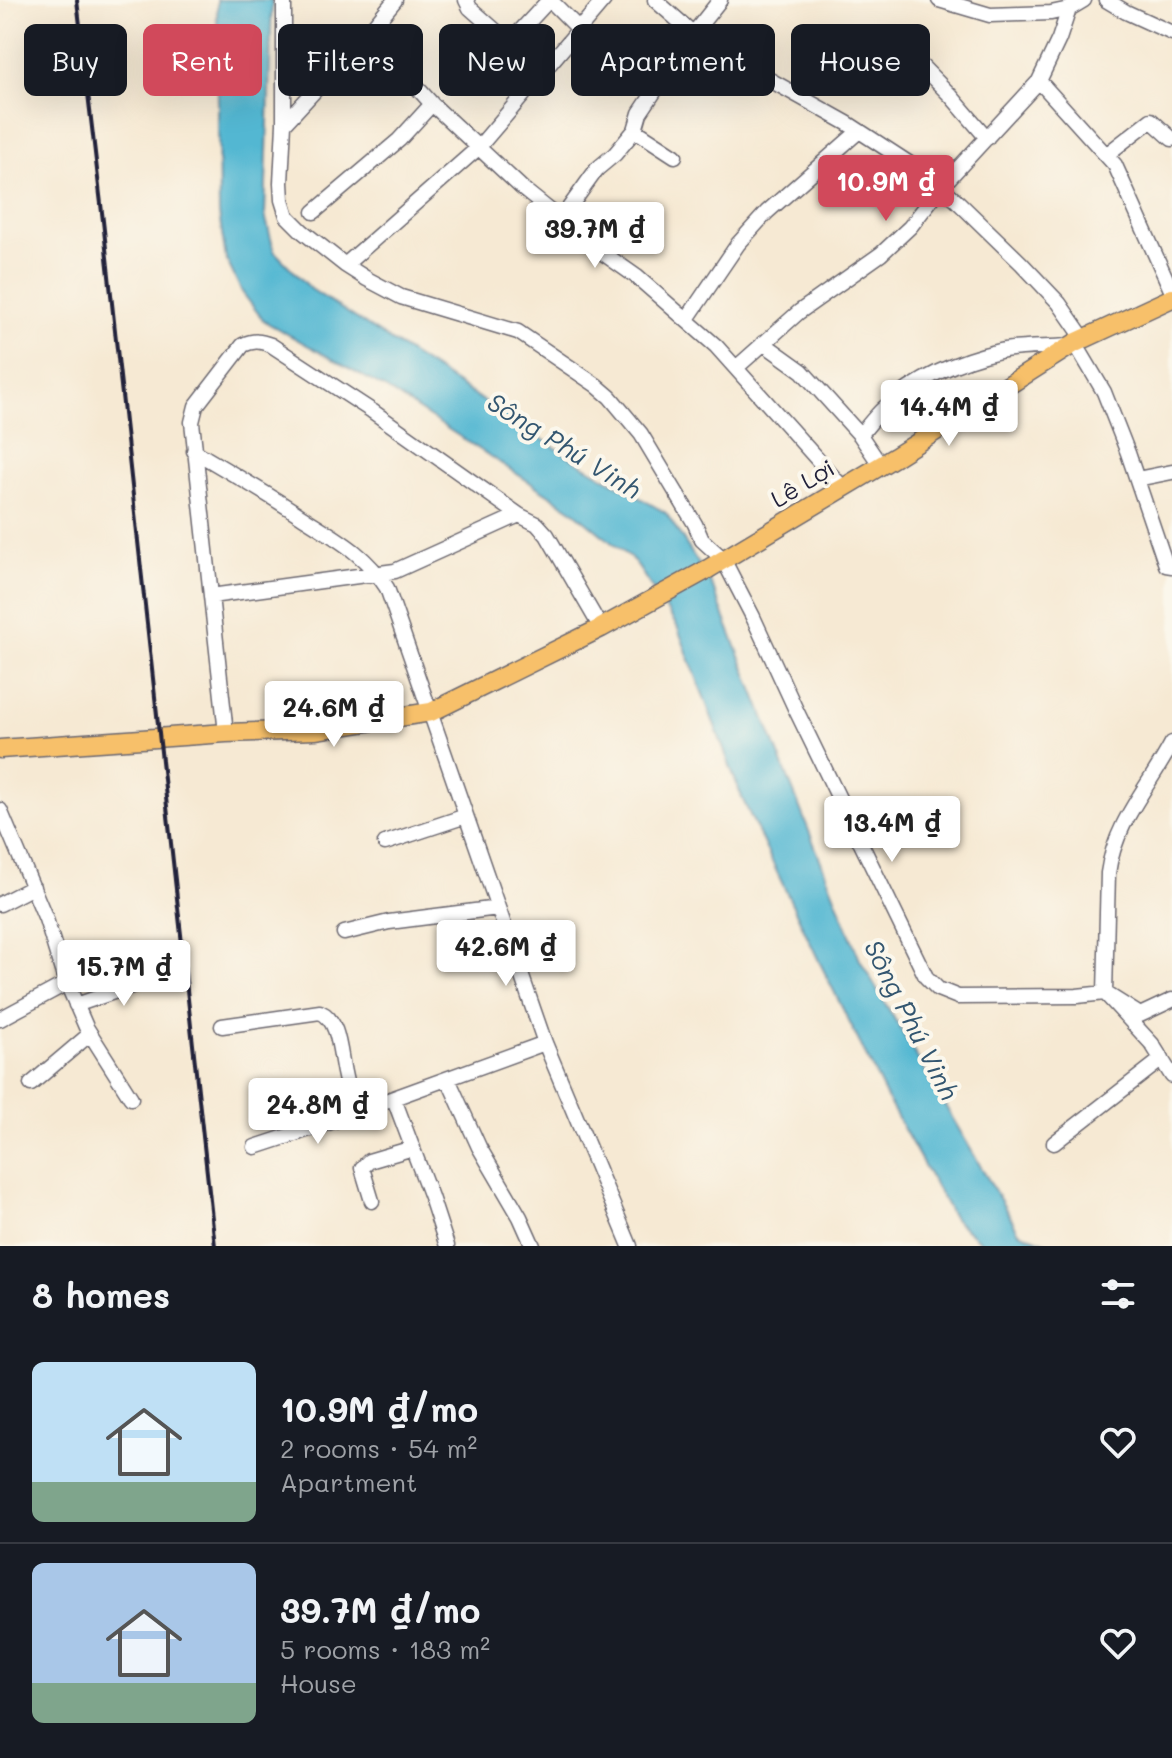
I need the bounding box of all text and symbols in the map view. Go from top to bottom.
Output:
chip: Buy [24,24,127,96]
chip: Rent [143,24,262,96]
chip: Filters [278,24,423,96]
chip: New [439,24,555,96]
chip: Apartment [571,24,775,96]
chip: House [791,24,930,96]
pin: 10.9M ₫ [812,155,960,223]
text: 10.9M ₫ [836,164,936,198]
pin: 39.7M ₫ [521,202,669,270]
text: 39.7M ₫ [544,211,646,245]
pin: 14.4M ₫ [875,380,1023,448]
water label: Sông Phú Vinh [481,384,648,506]
text: 14.4M ₫ [899,389,999,423]
street label: Lê Lợi [765,452,840,514]
pin: 24.6M ₫ [260,681,408,749]
text: 24.6M ₫ [283,690,385,724]
pin: 13.4M ₫ [818,796,966,864]
text: 13.4M ₫ [842,805,942,839]
pin: 42.6M ₫ [432,920,580,988]
text: 42.6M ₫ [455,929,557,963]
water label: Sông Phú Vinh [857,934,967,1105]
pin: 15.7M ₫ [50,940,198,1008]
text: 15.7M ₫ [75,949,173,983]
pin: 24.8M ₫ [244,1078,392,1146]
text: 24.8M ₫ [266,1087,370,1121]
text: 8 homes [32,1272,170,1317]
icon: filters [1096,1272,1140,1316]
text: 10.9M ₫/mo [280,1386,478,1431]
icon: home [96,1394,192,1490]
icon: heart [1096,1420,1140,1464]
text: 2 rooms · 54 m² [280,1431,477,1465]
text: Apartment [280,1465,417,1499]
text: 39.7M ₫/mo [280,1587,481,1632]
icon: home [96,1595,192,1691]
icon: heart [1096,1621,1140,1665]
text: 5 rooms · 183 m² [280,1632,490,1666]
text: House [280,1666,357,1700]

